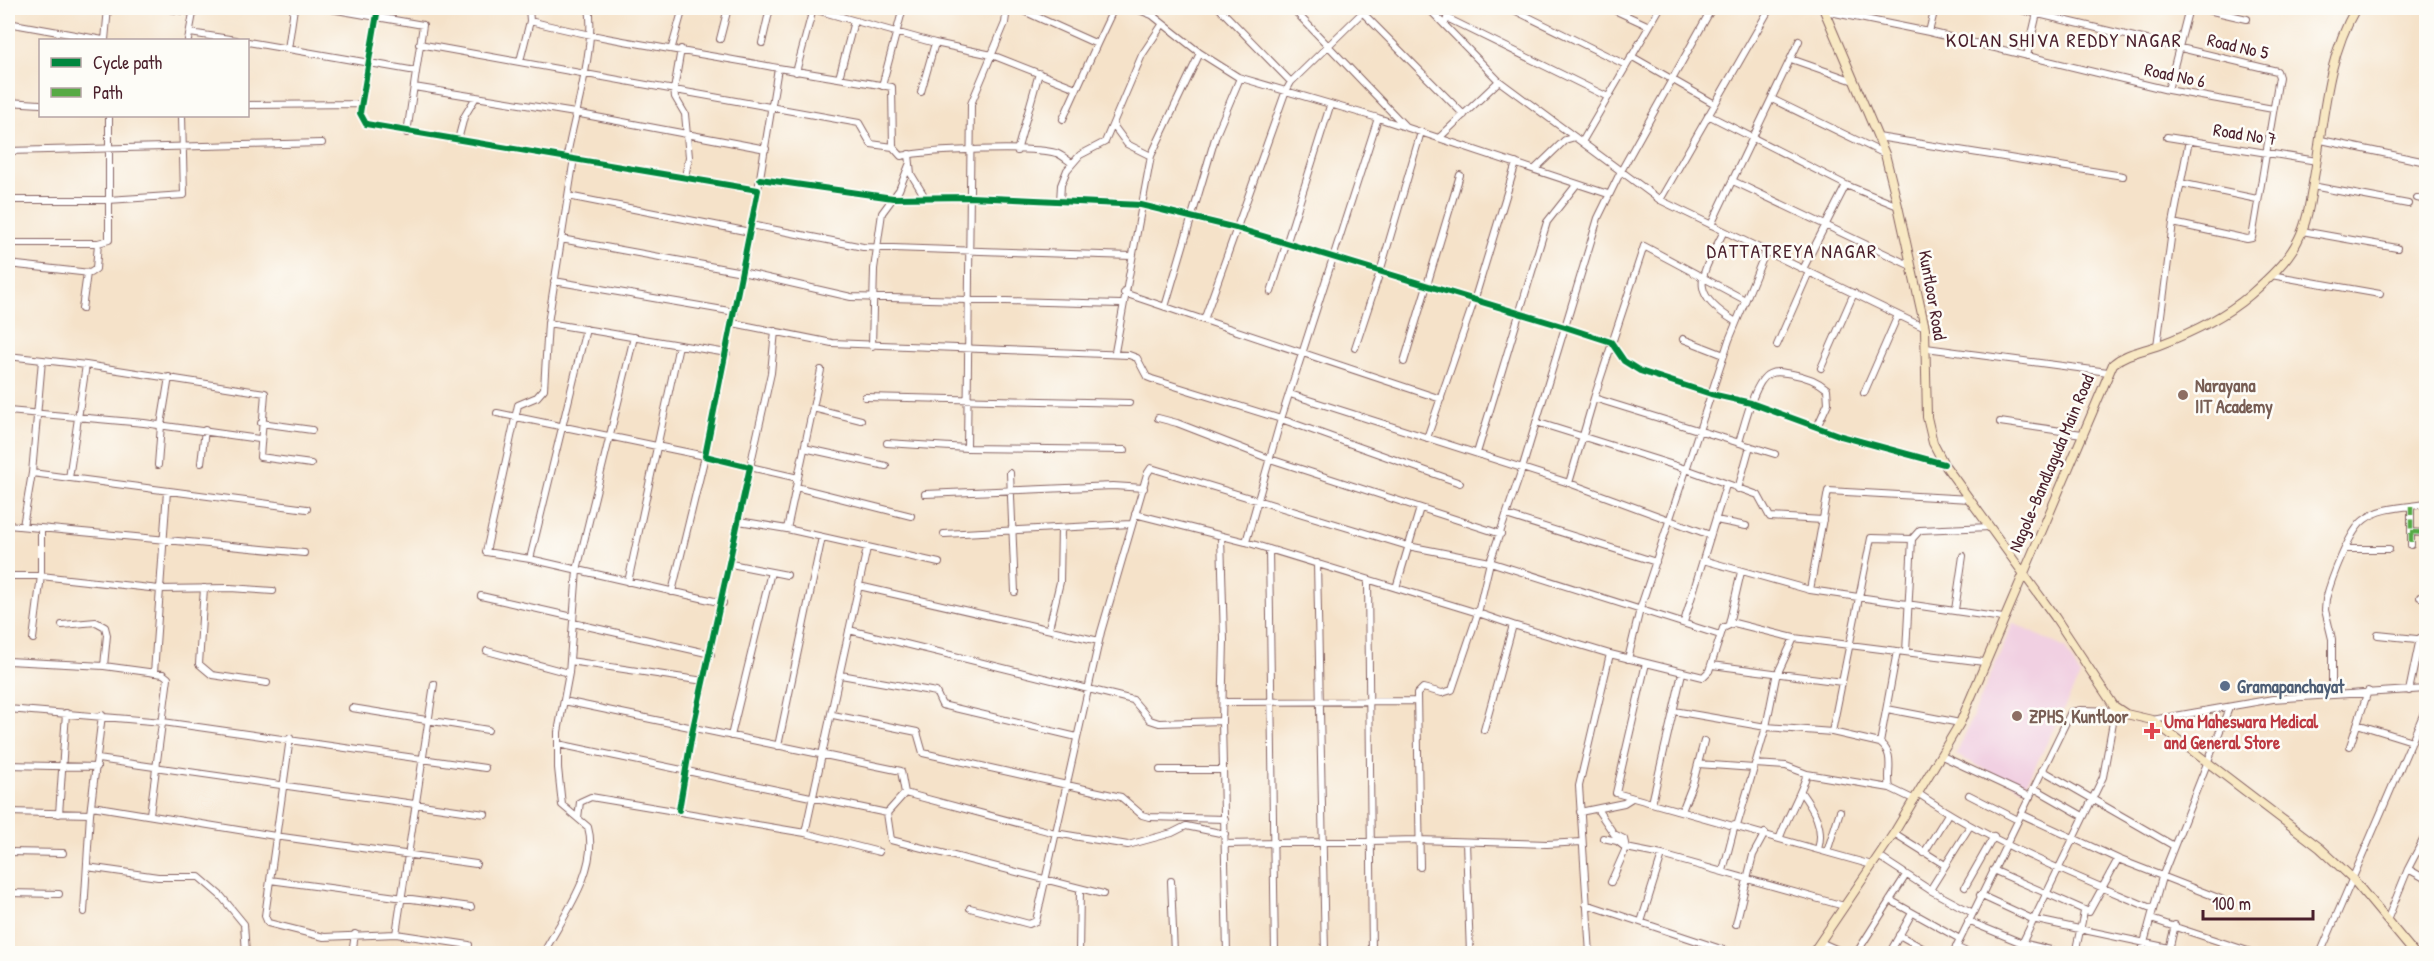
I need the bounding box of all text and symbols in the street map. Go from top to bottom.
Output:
district label: KOLAN SHIVA REDDY NAGAR [1946,26,2182,53]
street label: Road No 5 [2205,27,2271,65]
legend [39,39,249,117]
text: Cycle path [93,50,163,75]
street label: Road No 6 [2142,56,2208,94]
text: Path [93,80,123,105]
street label: Road No 7 [2212,117,2278,151]
district label: DATTATREYA NAGAR [1706,237,1878,264]
street label: Kuntloor Road [1913,248,1953,342]
street label: Nagole-Bandlaguda Main Road [2002,370,2100,556]
place label: Narayana IIT Academy [2195,373,2273,420]
marker: Narayana IIT Academy [2176,388,2190,402]
place label: Gramapanchayat [2237,674,2345,700]
marker: Gramapanchayat [2218,679,2232,693]
place label: ZPHS, Kuntloor [2029,704,2128,729]
marker: ZPHS, Kuntloor [2010,709,2024,723]
place label: Uma Maheswara Medical and General Store [2164,709,2319,755]
marker: Uma Maheswara Medical and General Store [2145,724,2159,738]
scale bar [2203,883,2312,921]
text: 100 m [2212,891,2251,916]

